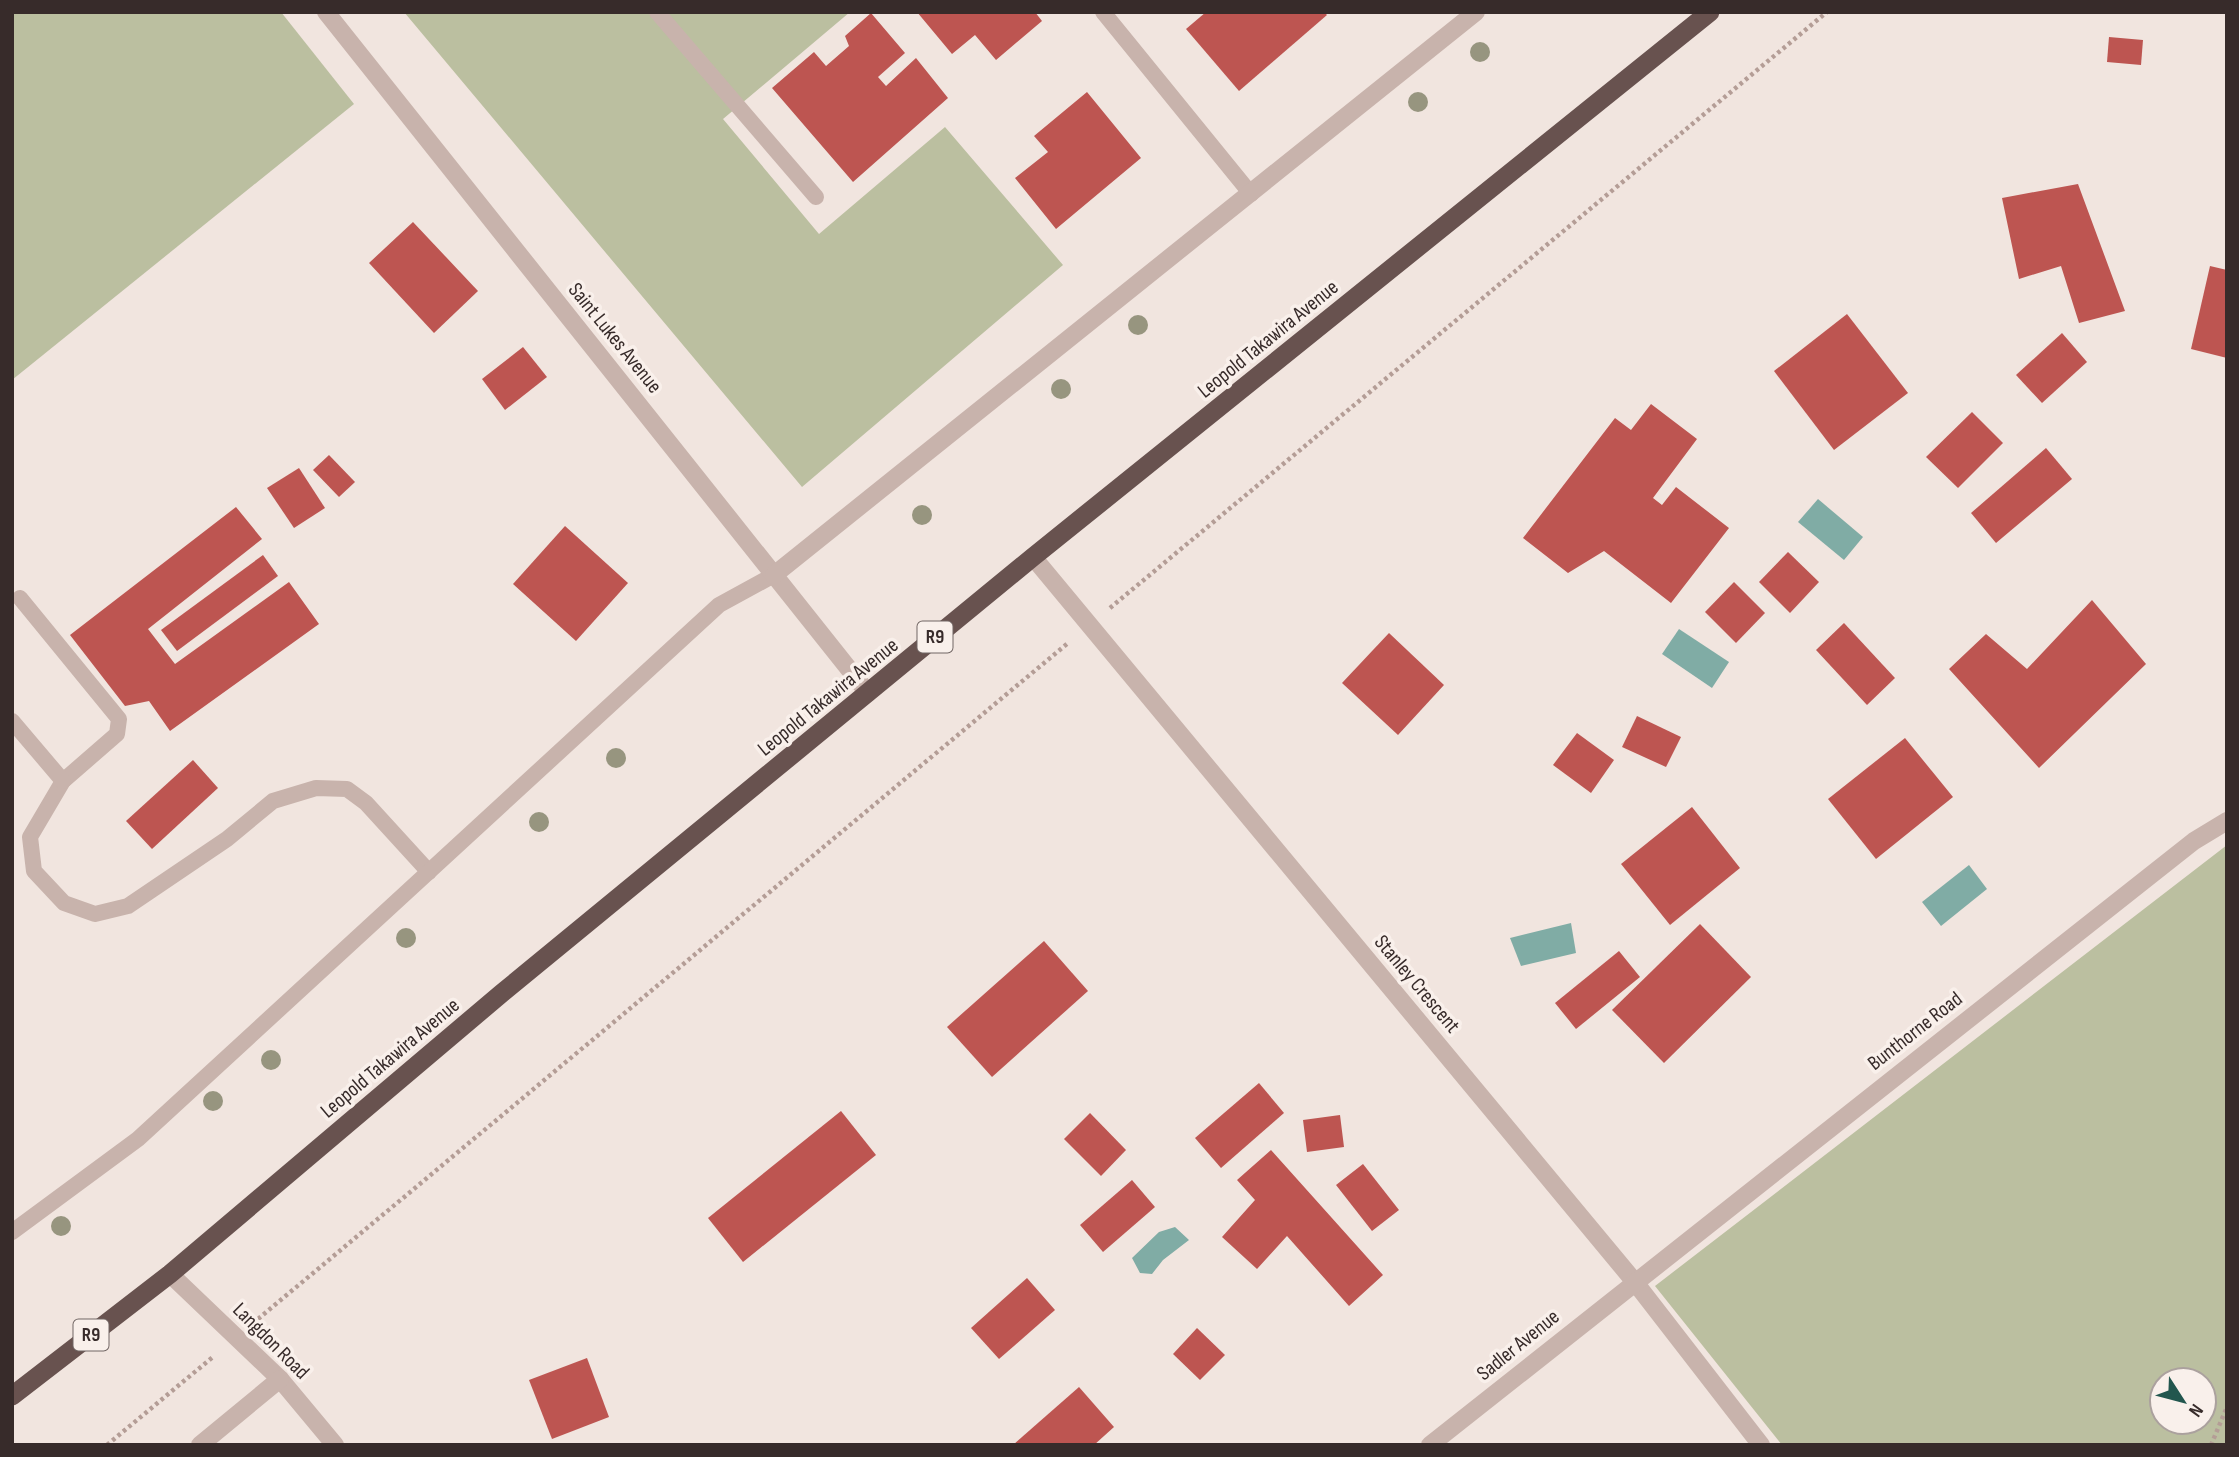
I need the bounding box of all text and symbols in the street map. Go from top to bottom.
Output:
street label: Leopold Takawira Avenue [1193,275,1343,403]
street label: Saint Lukes Avenue [563,278,667,398]
road number: R9 [918,622,953,652]
street label: Leopold Takawira Avenue [753,633,903,761]
street label: Stanley Crescent [1369,930,1465,1038]
street label: Bunthorne Road [1863,986,1967,1076]
street label: Leopold Takawira Avenue [316,993,464,1123]
street label: Langdon Road [228,1298,314,1384]
street label: Sadler Avenue [1472,1304,1564,1386]
road number: R9 [74,1320,108,1350]
north arrow [2148,1366,2218,1436]
text: N [2183,1399,2208,1421]

